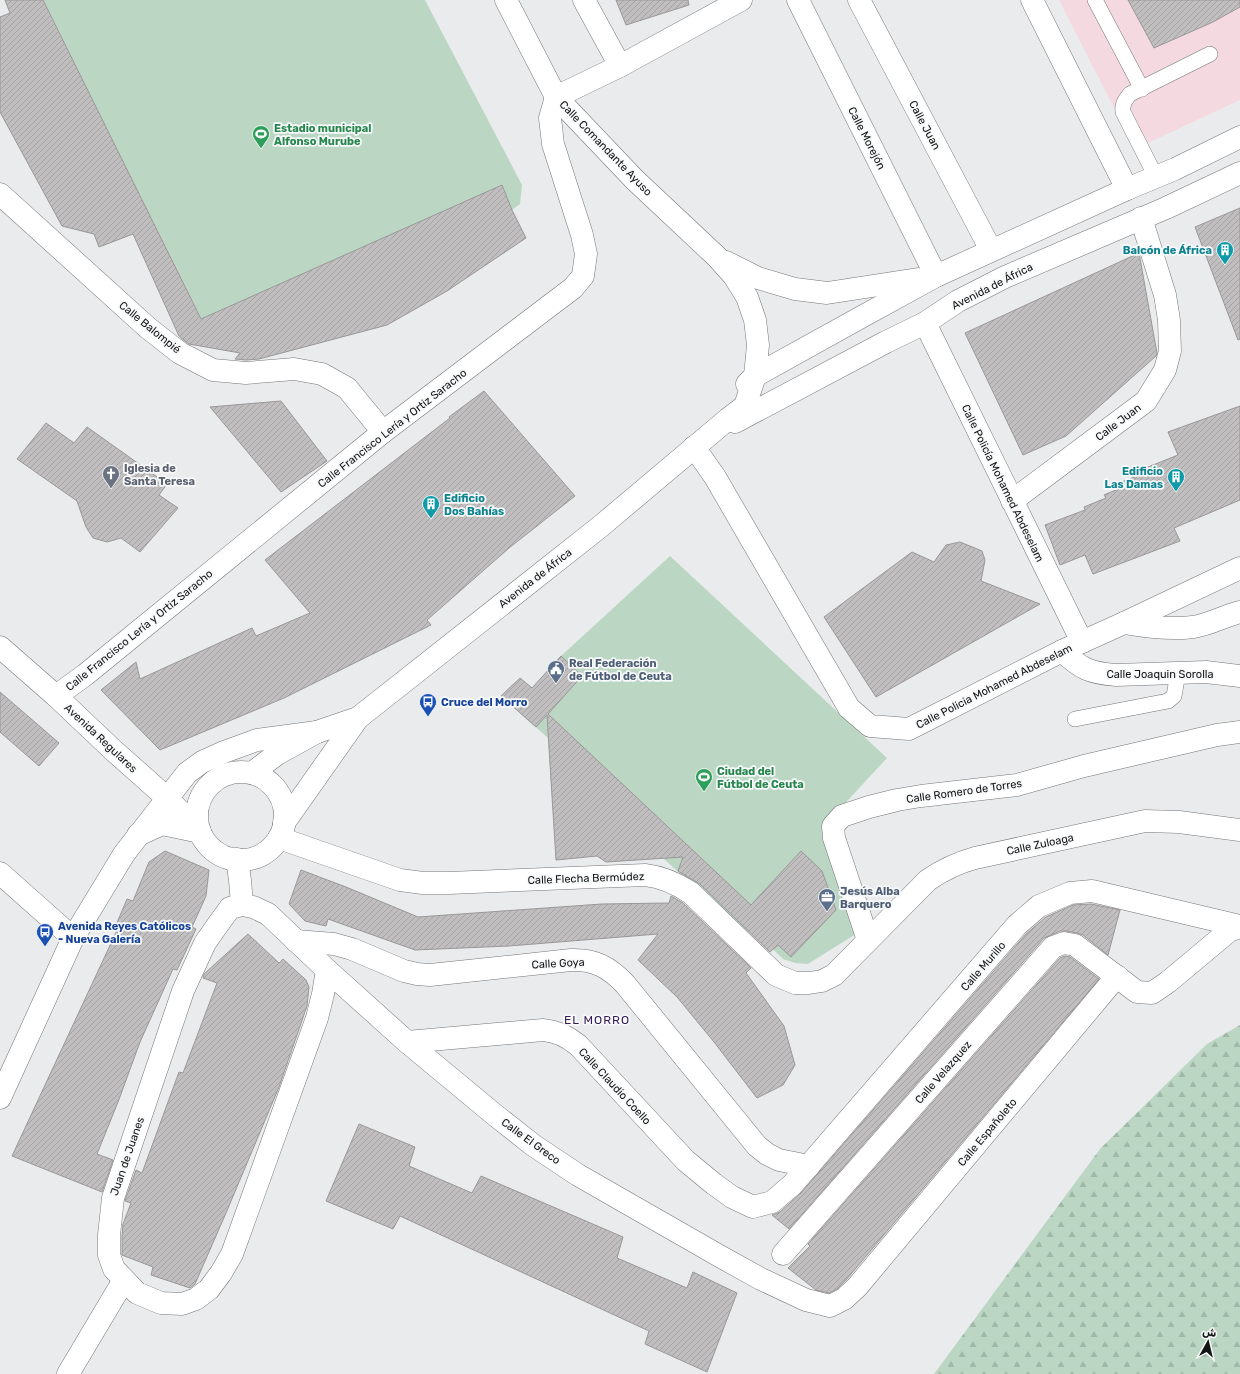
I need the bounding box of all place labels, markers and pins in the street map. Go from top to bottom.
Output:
place label: Estadio municipal Alfonso Murube [274,122,371,148]
sports icon: Estadio municipal Alfonso Murube [251,124,271,149]
building icon: Balcón de África [1215,240,1235,265]
place label: Balcón de África [1123,244,1212,257]
place label: Iglesia de Santa Teresa [124,462,195,488]
church icon: Iglesia de Santa Teresa [101,464,121,489]
place label: Edificio Las Damas [1105,465,1163,491]
building icon: Edificio Las Damas [1166,467,1186,492]
place label: Edificio Dos Bahías [444,492,504,518]
building icon: Edificio Dos Bahías [421,494,441,519]
place label: Real Federación de Fútbol de Ceuta [569,657,672,683]
public building icon: Real Federación de Fútbol de Ceuta [546,659,566,684]
bus stop icon: Cruce del Morro [418,692,438,717]
place label: Cruce del Morro [441,696,528,709]
place label: Ciudad del Fútbol de Ceuta [717,765,804,791]
sports icon: Ciudad del Fútbol de Ceuta [694,767,714,792]
place label: Jesús Alba Barquero [840,885,900,911]
office icon: Jesús Alba Barquero [817,887,837,912]
place label: Avenida Reyes Católicos - Nueva Galería [58,920,191,946]
bus stop icon: Avenida Reyes Católicos - Nueva Galería [35,922,55,947]

